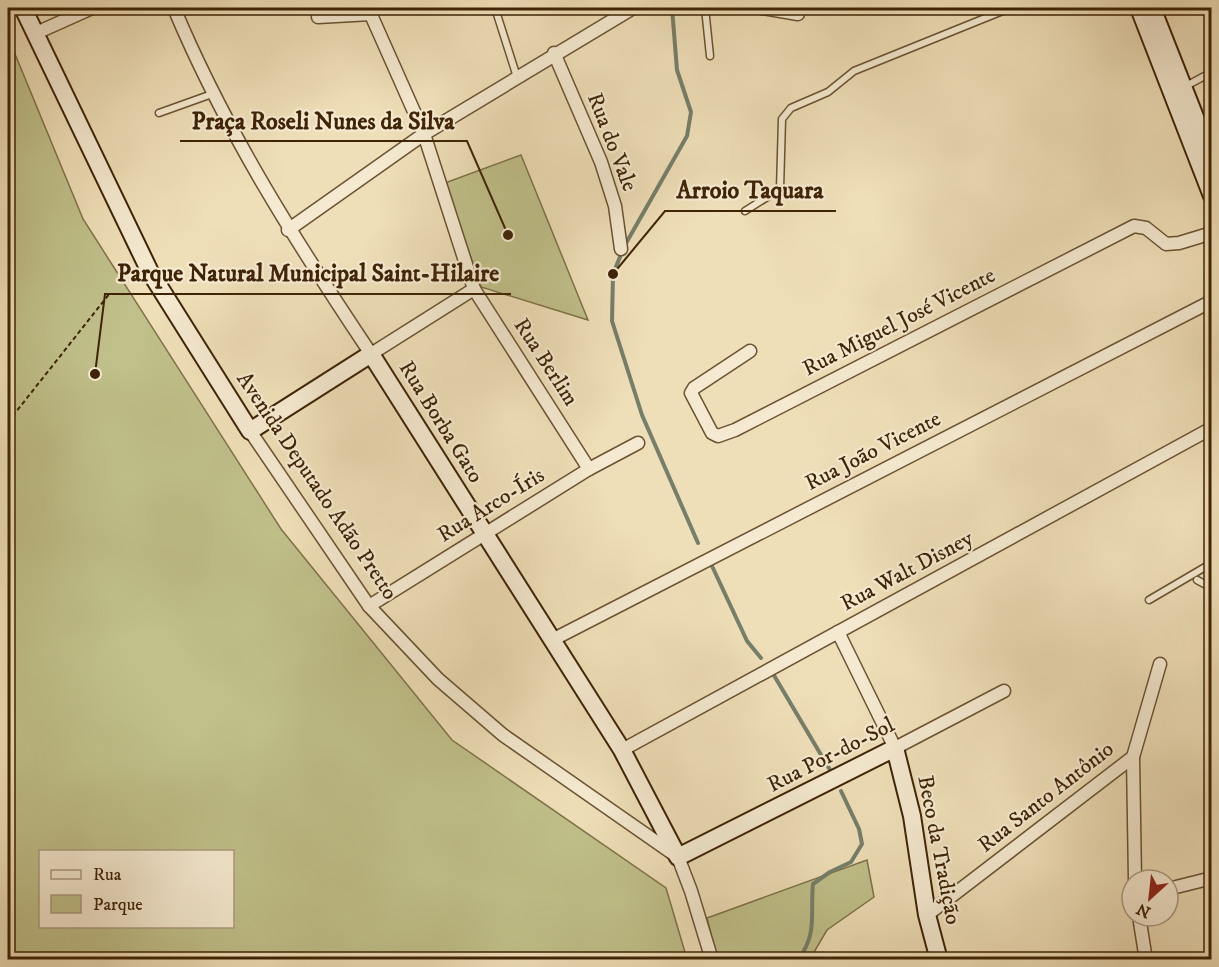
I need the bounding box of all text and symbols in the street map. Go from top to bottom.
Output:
street label: Rua do Vale [581,89,643,195]
callout: Praça Roseli Nunes da Silva [180,99,467,141]
text: Praça Roseli Nunes da Silva [192,107,455,137]
callout: Arroio Taquara [665,169,836,211]
text: Arroio Taquara [676,176,824,206]
callout: Parque Natural Municipal Saint-Hilaire [105,252,511,294]
text: Parque Natural Municipal Saint-Hilaire [117,259,499,289]
street label: Rua Miguel José Vicente [798,262,1000,382]
street label: Rua Berlim [508,313,584,411]
street label: Rua Borba Gato [393,356,489,488]
street label: Avenida Deputado Adão Pretto [231,367,403,605]
street label: Rua João Vicente [801,405,945,497]
street label: Rua Arco-Íris [432,461,549,548]
street label: Rua Walt Disney [836,525,978,617]
street label: Rua Por-do-Sol [763,711,899,799]
street label: Rua Santo Antônio [973,736,1119,858]
street label: Beco da Tradição [911,773,967,927]
legend [39,850,234,928]
text: Rua [93,864,122,886]
north arrow [1120,868,1180,928]
text: Parque [93,894,143,916]
text: N [1133,899,1154,922]

